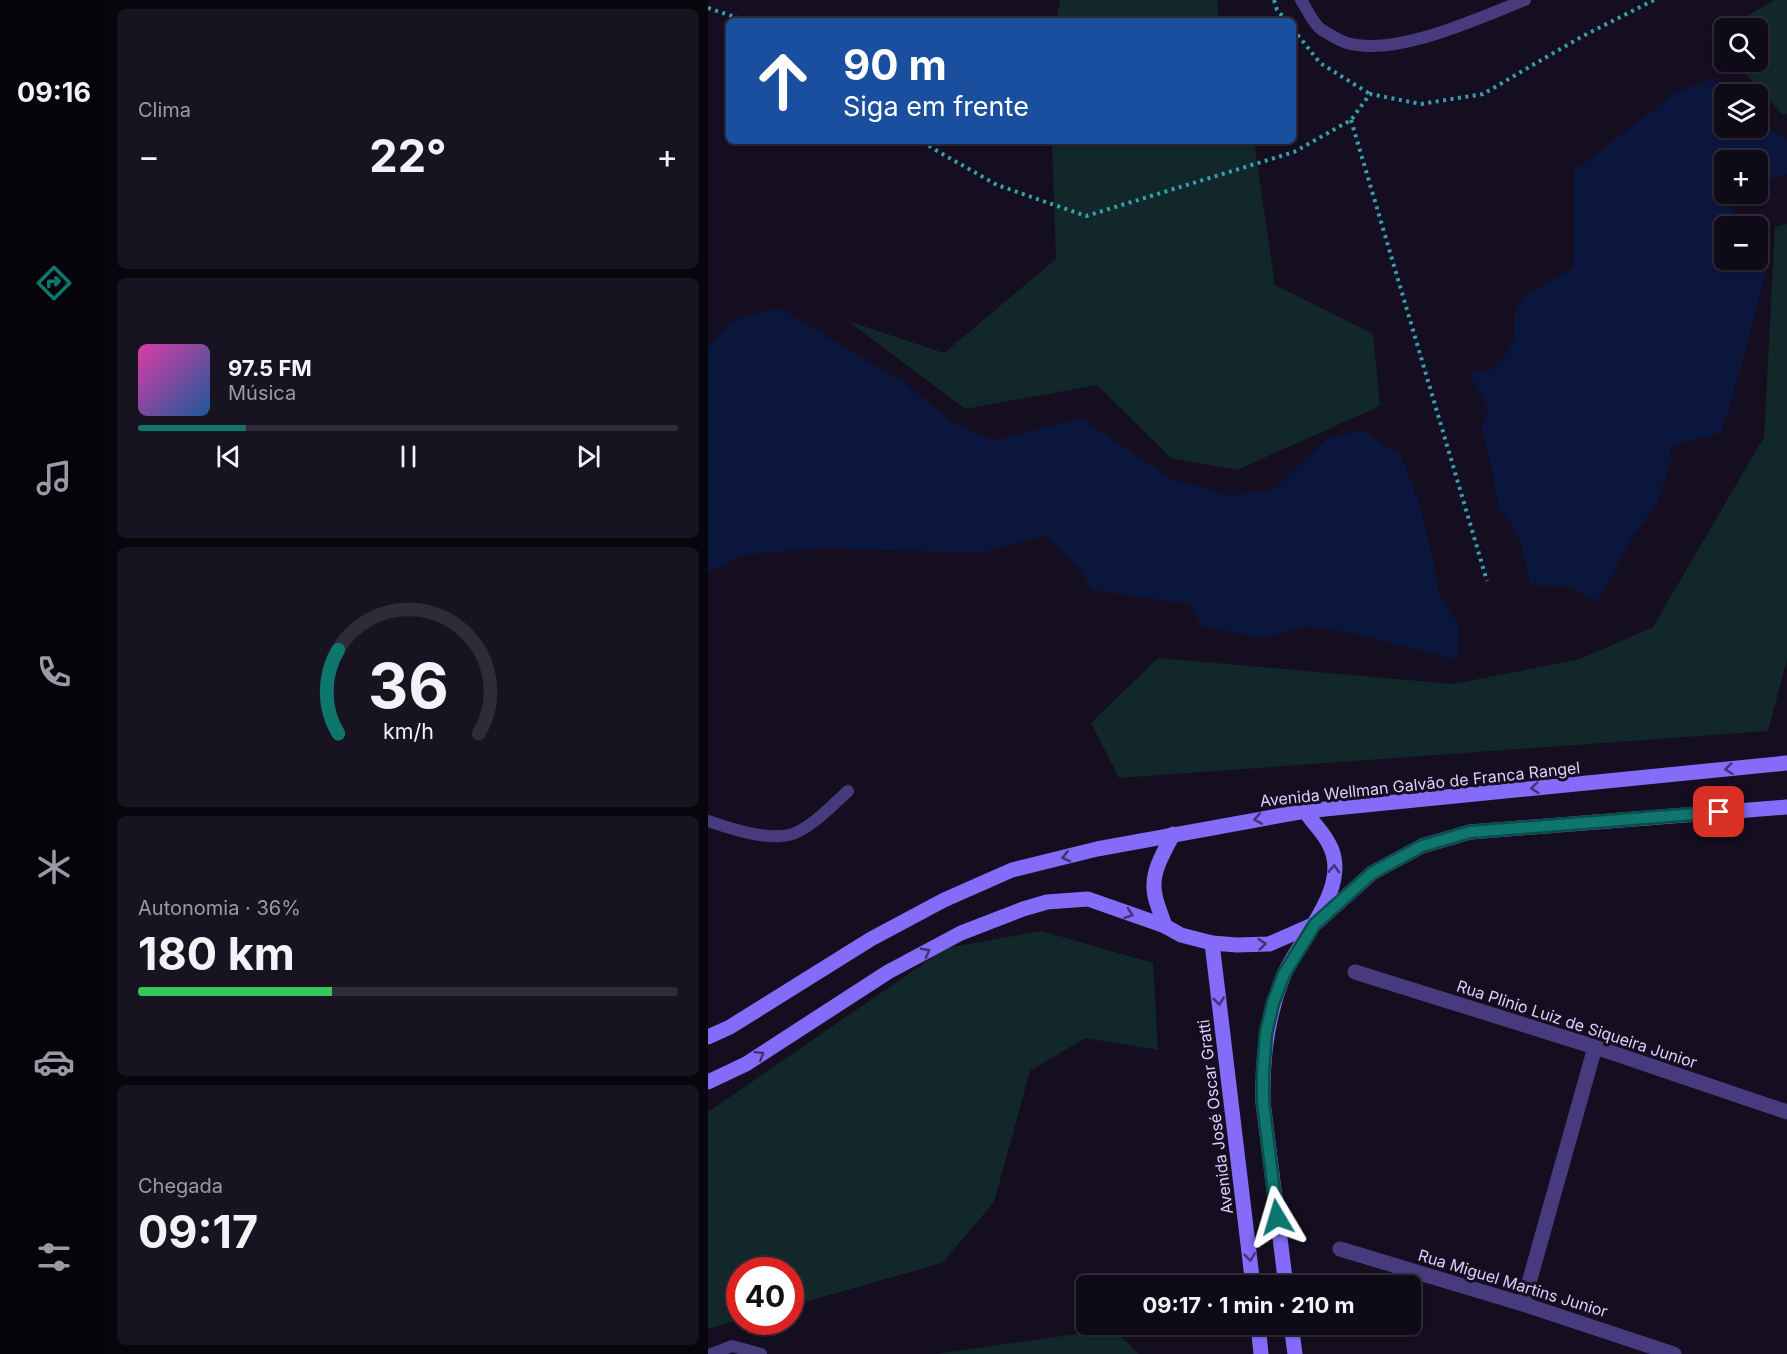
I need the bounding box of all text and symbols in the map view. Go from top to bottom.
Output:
map controls [1714,18,1768,270]
button: search [1714,18,1768,72]
text: 90 m [843,39,947,90]
icon: ahead [744,42,822,120]
text: 09:16 [17,76,91,109]
button: layers [1714,84,1768,138]
text: Siga em frente [843,90,1029,123]
text: Clima [138,98,191,122]
text: 22° [369,128,447,183]
text: − [138,136,160,176]
text: + [656,136,678,176]
button: + [1714,150,1768,204]
button: − [1714,216,1768,270]
icon: directions [33,262,75,304]
text: 97.5 FM [228,355,312,381]
text: Música [228,381,296,405]
icon: previous [212,440,245,473]
icon: pause [392,440,425,473]
icon: next [572,440,605,473]
icon: music [33,457,75,499]
text: 36 [368,648,448,723]
icon: phone [33,651,75,693]
text: km/h [383,718,433,744]
street label: Avenida Wellman Galvão de Franca Rangel [1259,757,1581,811]
one-way arrow [1724,762,1733,775]
one-way arrow [1530,781,1539,794]
pin [1693,786,1744,837]
icon: arrive [1702,795,1735,828]
one-way arrow [1253,813,1262,825]
icon: climate [33,846,75,888]
one-way arrow [1061,849,1071,862]
one-way arrow [1327,865,1340,874]
text: Autonomia · 36% [138,896,301,920]
one-way arrow [1123,906,1134,919]
text: 180 km [138,926,295,981]
one-way arrow [1258,938,1267,951]
one-way arrow [919,948,930,959]
street label: Rua Plinio Luiz de Siqueira Junior [1454,976,1700,1072]
one-way arrow [1212,997,1225,1006]
street label: Avenida José Oscar Gratti [1193,1019,1237,1215]
icon: car [33,1041,75,1083]
one-way arrow [754,1050,764,1062]
text: Chegada [138,1174,223,1198]
position arrow [1245,1185,1309,1249]
text: 09:17 [138,1204,258,1259]
icon: filters [33,1236,75,1278]
street label: Rua Miguel Martins Junior [1416,1245,1610,1321]
one-way arrow [1243,1253,1256,1262]
speed limit sign: 40 [726,1257,804,1335]
text: 09:17 · 1 min · 210 m [1142,1292,1355,1318]

